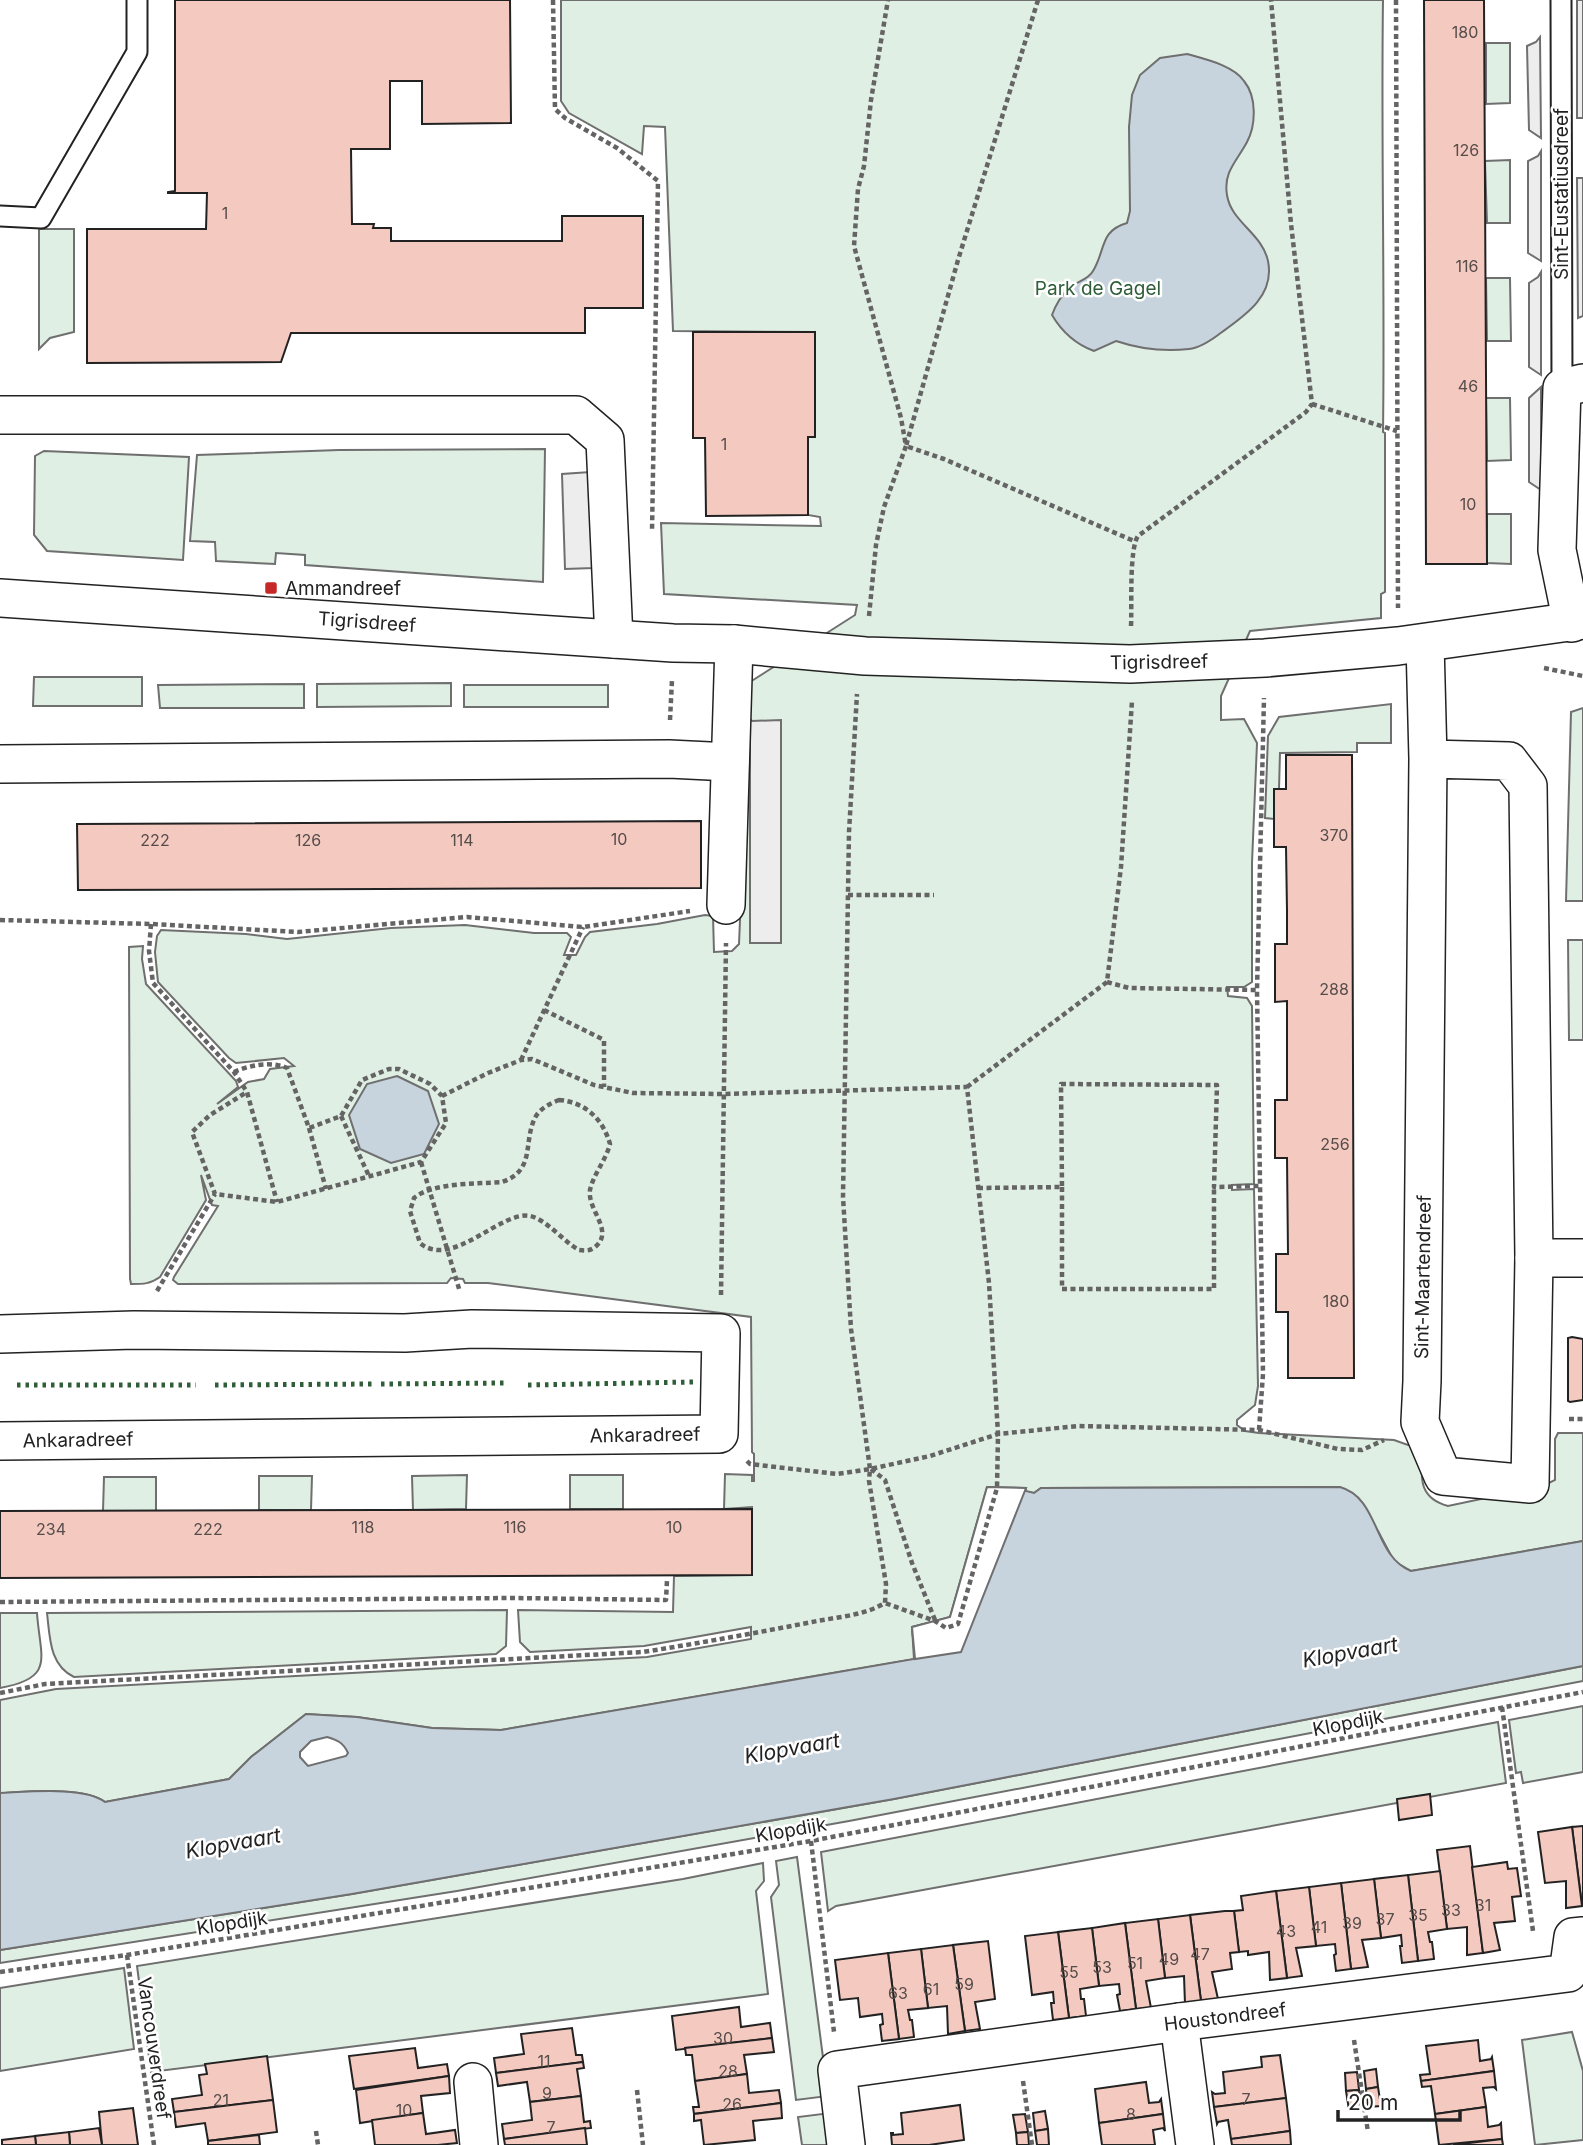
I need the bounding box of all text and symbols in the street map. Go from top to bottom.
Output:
house number: 180 [1452,22,1478,42]
street label: Sint-Eustatiusdreef [1550,108,1573,280]
house number: 126 [1453,140,1479,160]
house number: 1 [222,203,228,223]
house number: 116 [1456,256,1478,276]
park label: Park de Gagel [1035,277,1161,300]
house number: 46 [1458,376,1478,396]
house number: 1 [721,434,727,454]
house number: 10 [1460,494,1476,514]
place label: Ammandreef [285,577,401,600]
marker: Ammandreef [263,580,279,596]
street label: Tigrisdreef [317,607,417,637]
street label: Tigrisdreef [1110,650,1208,674]
house number: 370 [1320,825,1348,845]
house number: 10 [611,829,627,849]
house number: 222 [140,830,170,850]
house number: 126 [295,830,321,850]
house number: 114 [450,830,474,850]
house number: 288 [1319,979,1349,999]
house number: 256 [1320,1134,1350,1154]
street label: Sint-Maartendreef [1410,1195,1436,1359]
house number: 180 [1323,1291,1349,1311]
street label: Ankaradreef [589,1423,701,1447]
street label: Ankaradreef [22,1428,134,1452]
house number: 118 [352,1517,374,1537]
house number: 116 [504,1517,526,1537]
house number: 10 [666,1517,682,1537]
house number: 234 [36,1519,66,1539]
house number: 222 [193,1519,223,1539]
water label: Klopvaart [1300,1631,1401,1673]
street label: Klopdijk [1311,1705,1386,1741]
water label: Klopvaart [742,1727,843,1769]
street label: Klopdijk [754,1812,829,1848]
water label: Klopvaart [183,1822,284,1864]
house number: 31 [1475,1895,1491,1915]
house number: 33 [1441,1900,1461,1920]
house number: 35 [1408,1905,1428,1925]
street label: Klopdijk [195,1906,270,1940]
house number: 37 [1376,1909,1394,1929]
house number: 39 [1342,1913,1362,1933]
house number: 41 [1311,1917,1327,1937]
house number: 43 [1276,1921,1296,1941]
house number: 47 [1190,1944,1210,1964]
house number: 49 [1159,1949,1179,1969]
house number: 51 [1127,1953,1143,1973]
house number: 53 [1092,1957,1112,1977]
house number: 55 [1059,1962,1079,1982]
house number: 59 [954,1974,974,1994]
street label: Vancouverdreef [133,1975,175,2121]
house number: 61 [923,1979,939,1999]
house number: 63 [888,1983,908,2003]
street label: Houstondreef [1163,1998,1287,2036]
house number: 30 [713,2028,733,2048]
house number: 11 [537,2051,551,2071]
house number: 28 [718,2061,738,2081]
scale bar [1338,2078,1460,2122]
house number: 9 [542,2083,552,2103]
house number: 7 [1241,2089,1251,2109]
house number: 21 [213,2090,229,2110]
text: 20 m [1348,2090,1398,2115]
house number: 26 [722,2094,742,2114]
house number: 10 [396,2100,412,2120]
house number: 8 [1126,2104,1136,2124]
house number: 7 [546,2117,556,2137]

